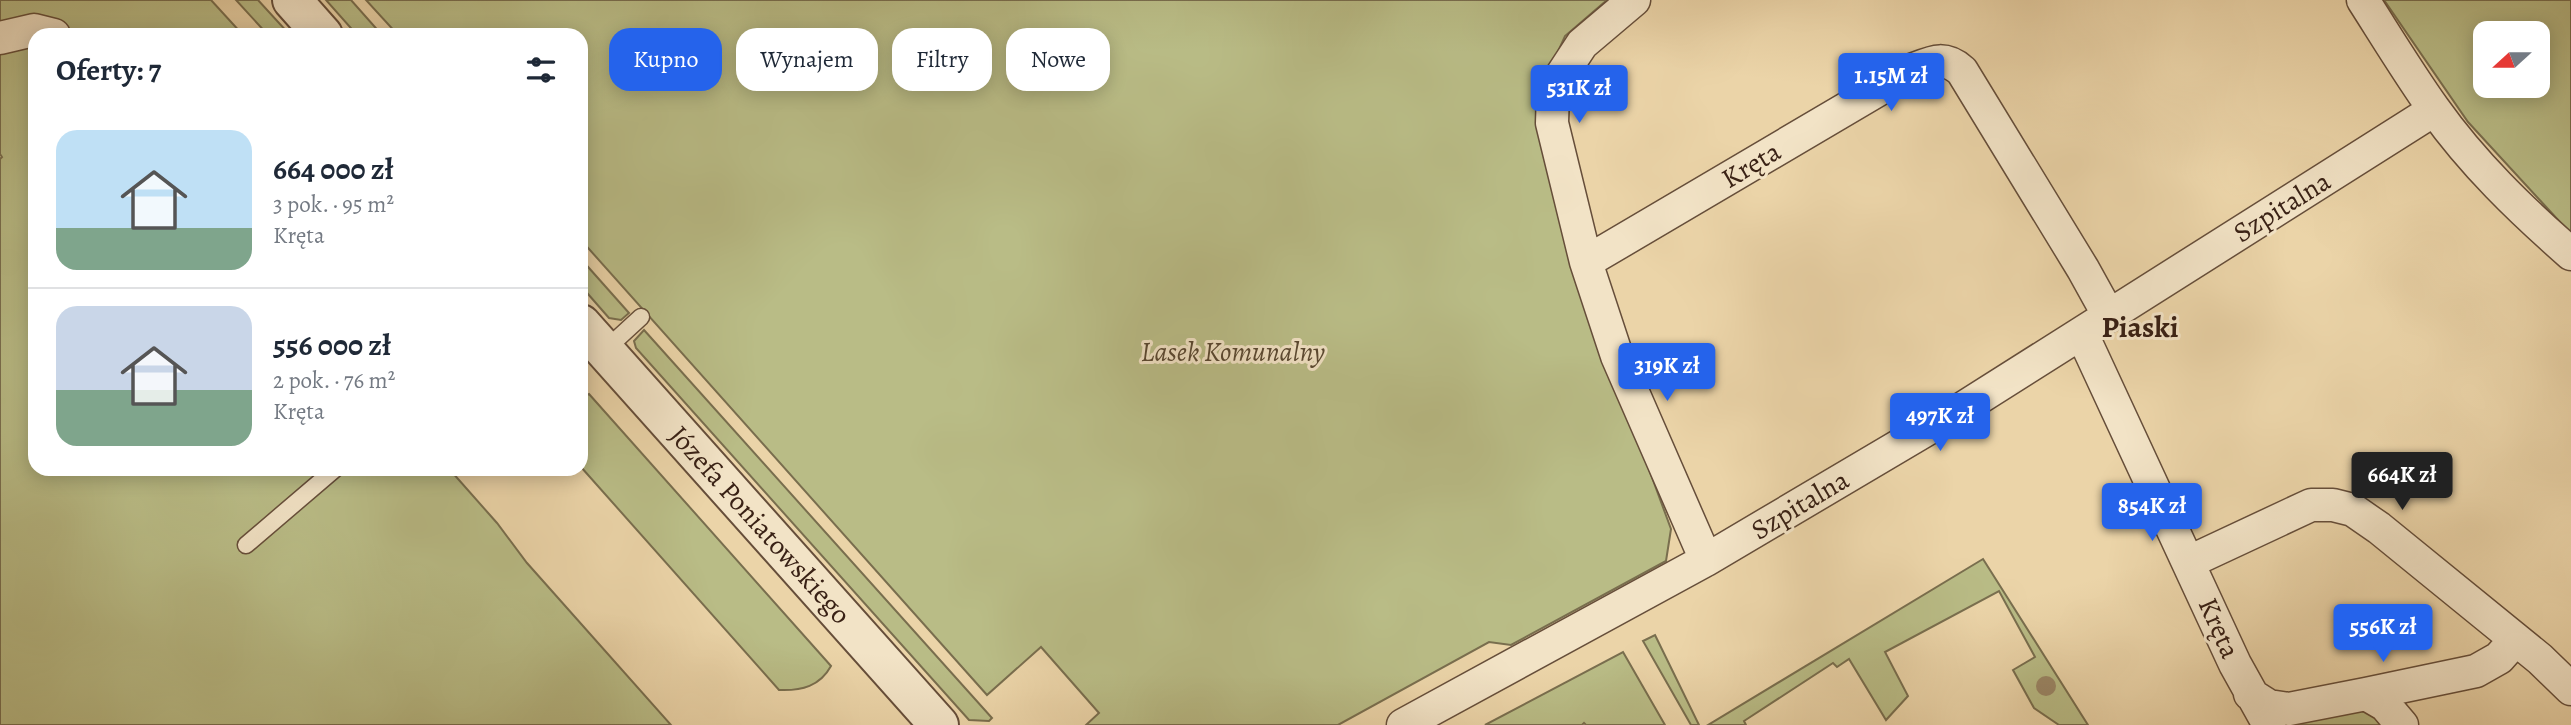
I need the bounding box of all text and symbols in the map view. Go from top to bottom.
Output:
north arrow [2473,21,2550,98]
map controls [2473,21,2550,98]
chip: Kupno [609,28,722,91]
chip: Wynajem [736,28,878,91]
chip: Filtry [892,28,992,91]
chip: Nowe [1006,28,1110,91]
text: Oferty: 7 [56,50,161,90]
icon: filters [522,51,560,89]
pin: 1.15M zł [1819,54,1963,113]
text: 1.15M zł [1854,60,1928,91]
pin: 531K zł [1514,66,1644,125]
text: 531K zł [1547,72,1611,103]
street label: Kręta [1714,133,1788,197]
text: 664 000 zł [273,149,394,189]
icon: home [112,158,196,242]
street label: Szpitalna [2226,162,2338,252]
text: 3 pok. · 95 m² [273,189,394,220]
text: Kręta [273,220,325,251]
district label: Piaski [2101,307,2179,347]
text: 556 000 zł [273,325,391,365]
park label: Lasek Komunalny [1141,333,1325,371]
icon: home [112,334,196,418]
pin: 319K zł [1602,344,1732,403]
text: 319K zł [1634,350,1700,381]
text: 2 pok. · 76 m² [273,365,395,396]
pin: 497K zł [1875,393,2005,453]
text: Kręta [273,396,325,427]
text: 497K zł [1906,400,1974,431]
street label: Józefa Poniatowskiego [661,417,859,633]
pin: 664K zł [2337,452,2467,512]
text: 664K zł [2368,459,2436,490]
street label: Szpitalna [1744,461,1856,549]
pin: 854K zł [2087,484,2217,543]
text: 854K zł [2118,490,2186,521]
street label: Kręta [2189,592,2249,664]
pin: 556K zł [2318,604,2448,664]
text: 556K zł [2349,611,2417,642]

